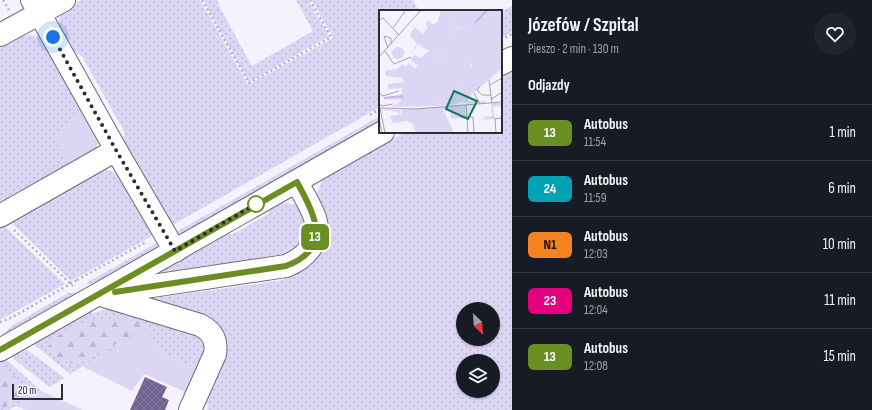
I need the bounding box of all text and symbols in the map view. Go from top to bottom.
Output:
inset map [379,10,502,133]
button: heart [814,13,856,55]
text: Józefów / Szpital [528,14,639,37]
your location [43,27,63,47]
text: Pieszo · 2 min · 130 m [528,41,619,57]
text: Odjazdy [528,76,570,95]
text: Autobus [584,115,628,134]
text: 1 min [830,123,856,142]
text: 13 [544,124,556,141]
text: 11:54 [584,134,606,150]
text: Autobus [584,171,628,190]
text: 6 min [828,179,856,198]
text: 24 [544,180,556,197]
text: 11:59 [584,190,607,206]
unlabelled marker [247,195,265,213]
line badge: 13 [297,224,333,250]
text: Autobus [584,227,628,246]
text: 13 [309,228,321,245]
text: 10 min [823,235,856,254]
text: N1 [544,236,556,253]
text: 12:03 [584,246,608,262]
text: Autobus [584,283,628,302]
text: 11 min [824,291,856,310]
text: 23 [544,292,556,309]
north arrow [456,302,500,346]
map controls [456,302,500,398]
text: 12:04 [584,302,608,318]
text: Autobus [584,339,628,358]
text: 15 min [824,347,856,366]
text: 13 [544,348,556,365]
button: layers [456,354,500,398]
text: 12:08 [584,358,608,374]
scale bar [12,382,63,401]
text: 20 m [18,384,36,397]

